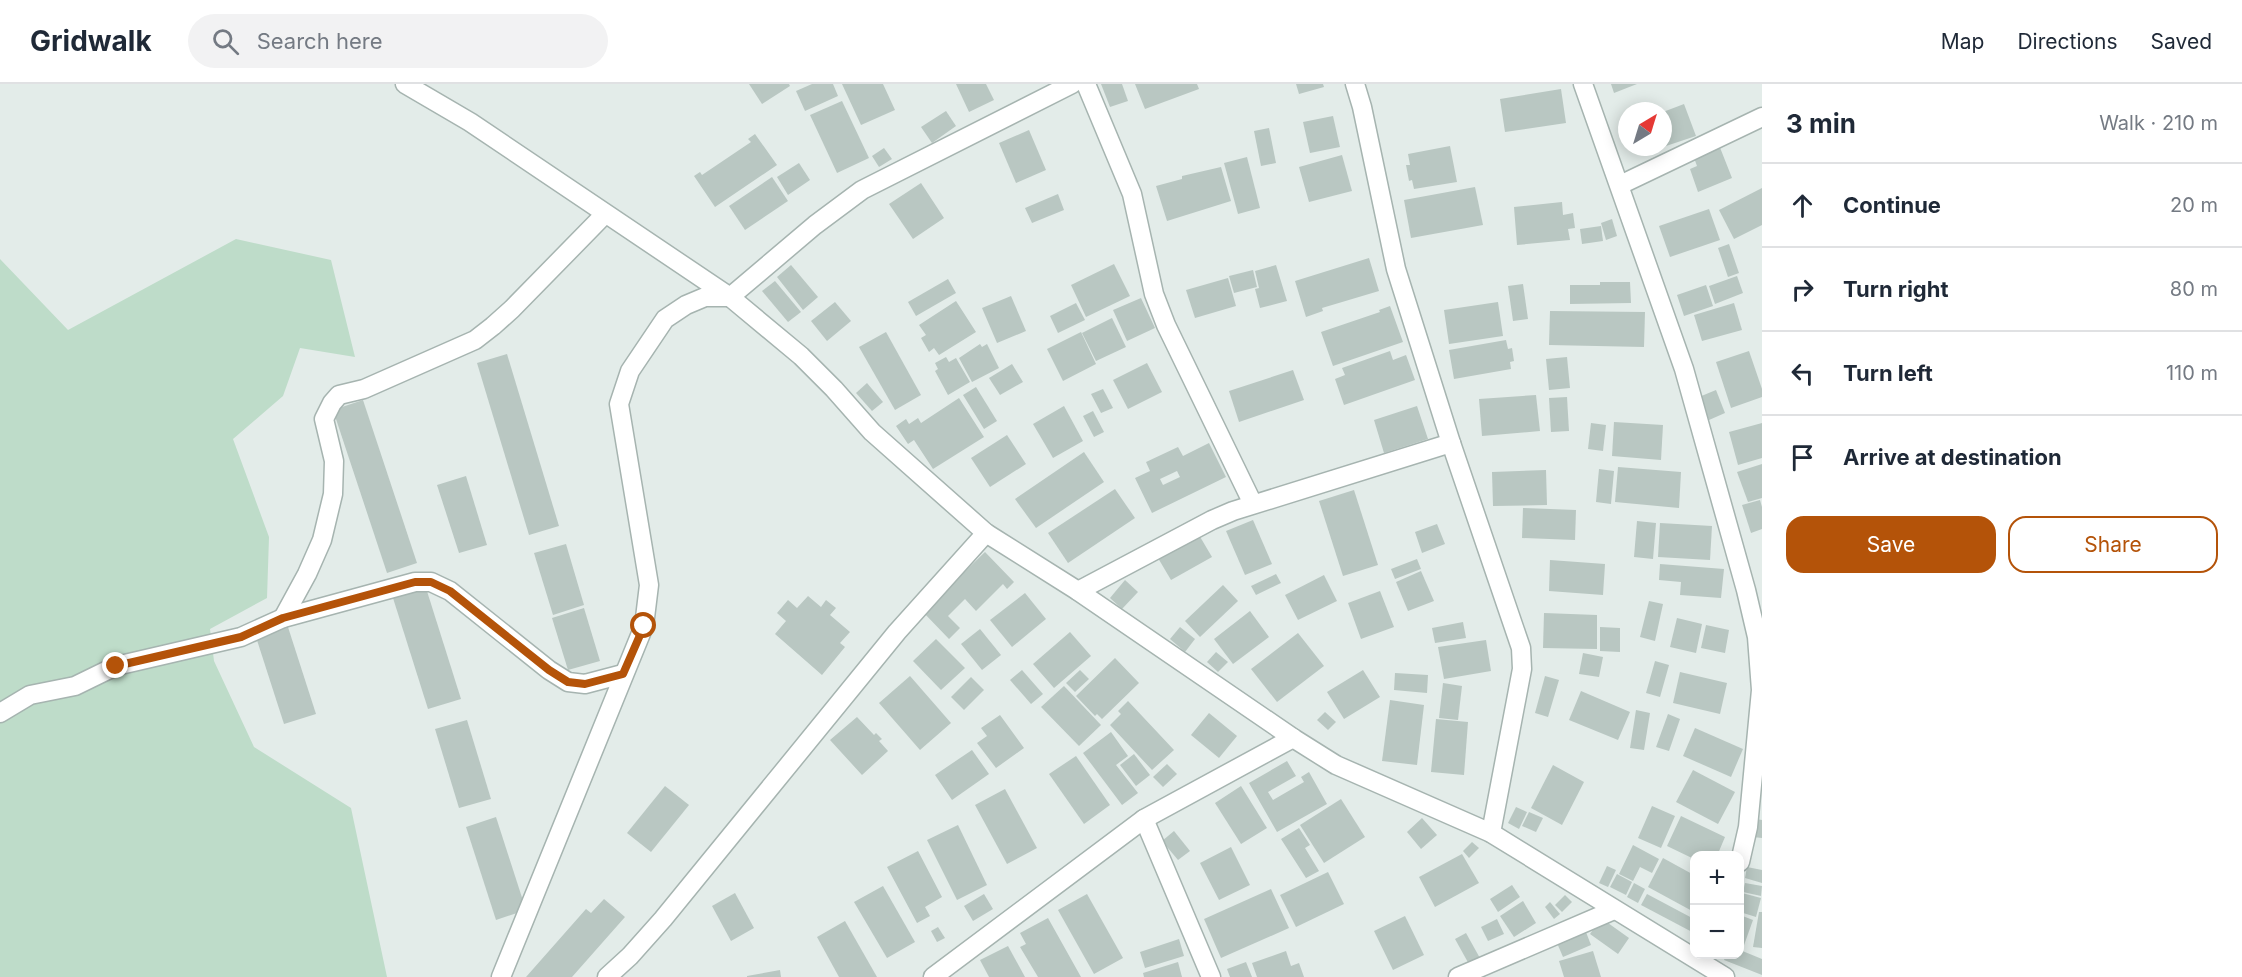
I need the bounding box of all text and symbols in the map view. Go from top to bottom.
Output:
search box [188,14,608,68]
text: Gridwalk [30,24,152,58]
icon: search [209,25,242,58]
text: Search here [257,28,382,54]
text: Map [1941,29,1984,54]
text: Directions [2017,29,2118,54]
text: Saved [2151,29,2212,54]
north arrow [1618,102,1672,156]
text: 3 min [1786,108,1856,139]
text: Walk · 210 m [2099,111,2218,135]
icon: ahead [1786,189,1819,222]
text: Continue [1843,192,1941,218]
text: 20 m [2170,193,2218,217]
icon: right [1786,273,1819,306]
text: Turn right [1843,276,1949,302]
text: 80 m [2170,277,2218,301]
icon: left [1786,357,1819,390]
text: Turn left [1843,360,1933,386]
text: 110 m [2166,361,2218,385]
icon: arrive [1786,441,1819,474]
text: Arrive at destination [1843,444,2062,470]
button: Save [1786,516,1996,573]
button: Share [2008,516,2218,573]
route start [630,612,656,638]
route end [102,652,128,678]
map controls [1690,851,1744,959]
button: + [1690,851,1744,905]
button: − [1690,905,1744,959]

